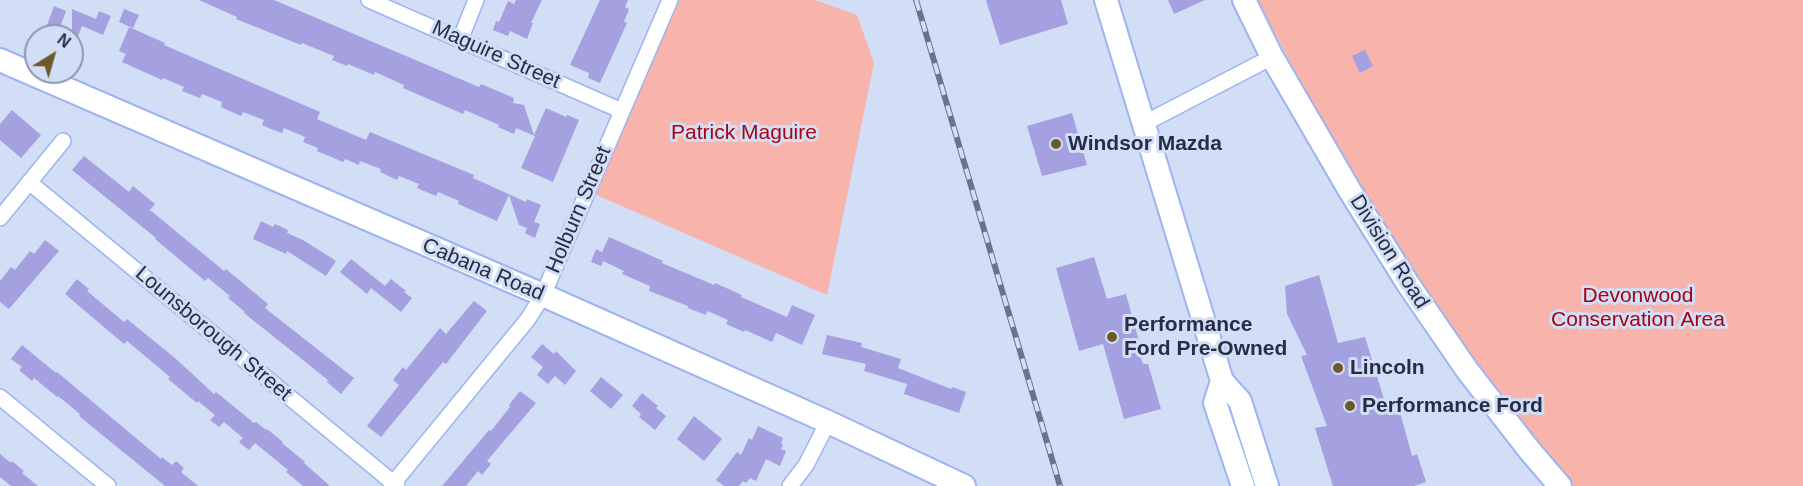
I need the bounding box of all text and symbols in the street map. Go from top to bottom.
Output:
street label: Maguire Street [428,15,564,95]
north arrow [24,24,84,84]
text: N [54,31,74,51]
park label: Patrick Maguire [671,120,817,146]
place label: Windsor Mazda [1068,131,1222,157]
marker: Windsor Mazda [1049,137,1063,151]
street label: Holburn Street [541,143,617,277]
street label: Division Road [1344,190,1434,314]
street label: Cabana Road [418,233,548,307]
street label: Lounsborough Street [130,261,296,407]
park label: Devonwood Conservation Area [1551,283,1725,333]
place label: Performance Ford Pre-Owned [1124,312,1287,362]
marker: Performance Ford Pre-Owned [1105,330,1119,344]
place label: Lincoln [1350,355,1425,381]
marker: Lincoln [1331,361,1345,375]
place label: Performance Ford [1362,393,1543,419]
marker: Performance Ford [1343,399,1357,413]

